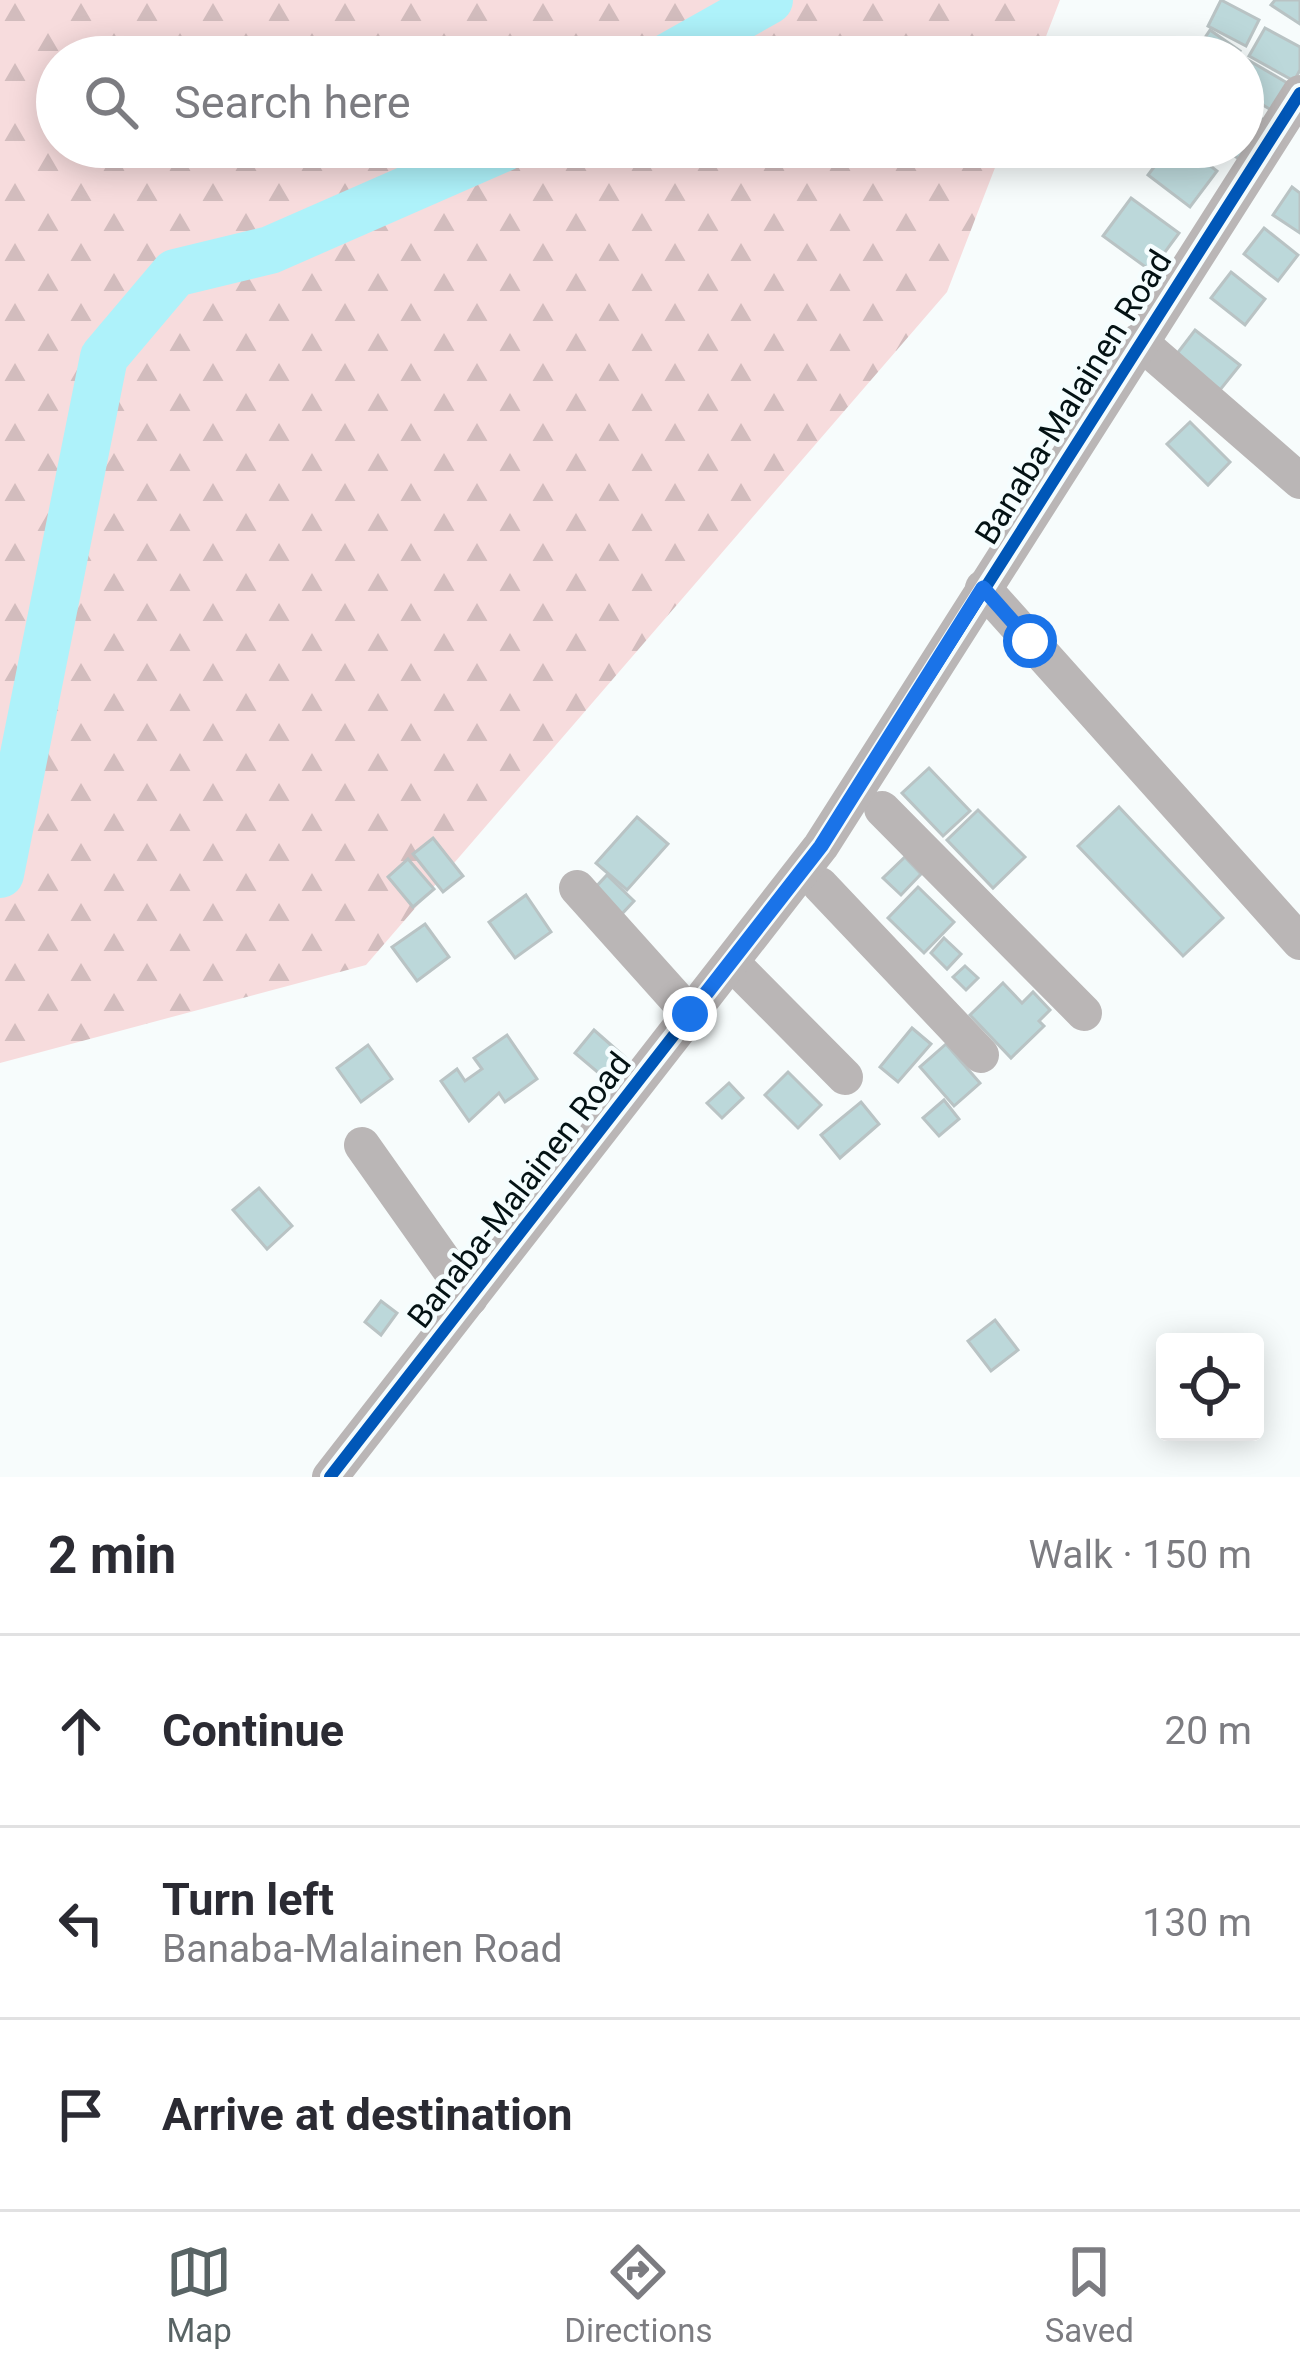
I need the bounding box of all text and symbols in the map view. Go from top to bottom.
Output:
search box [36,36,1264,168]
icon: search [78,69,144,135]
text: Search here [174,76,411,129]
street label: Banaba-Malainen Road [967,243,1179,551]
route start [1003,614,1057,668]
route end [663,987,717,1041]
street label: Banaba-Malainen Road [399,1044,639,1336]
map controls [1156,1333,1264,1441]
button: locate [1156,1333,1264,1441]
text: 2 min [48,1526,176,1585]
text: Walk · 150 m [1028,1532,1252,1578]
icon: ahead [48,1698,114,1764]
text: Continue [162,1704,344,1757]
text: 20 m [1164,1708,1252,1754]
text: Turn left [162,1873,334,1926]
icon: left [48,1890,114,1956]
text: 130 m [1142,1900,1252,1946]
text: Banaba-Malainen Road [162,1926,563,1972]
icon: arrive [48,2082,114,2148]
text: Arrive at destination [162,2088,573,2141]
tab: Map [166,2239,232,2350]
tab: Directions [564,2239,713,2350]
tab: Saved [1045,2239,1134,2350]

